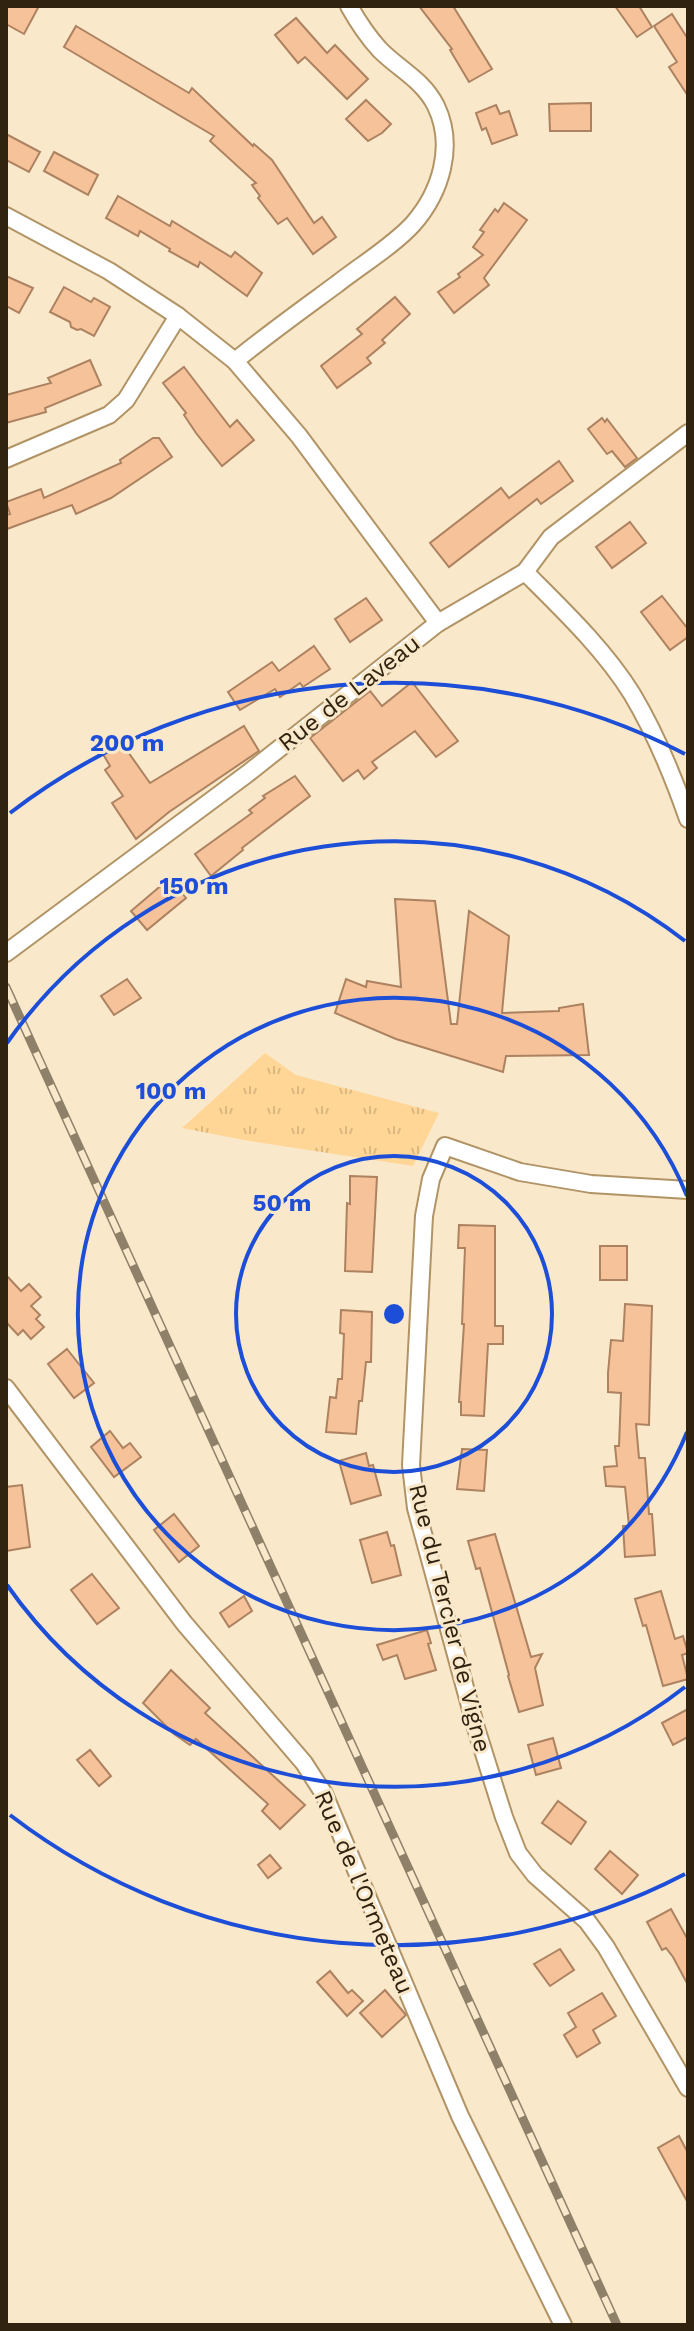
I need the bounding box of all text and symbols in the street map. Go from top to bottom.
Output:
street label: Rue de Laveau [273,629,425,757]
text: 200 m [90,729,164,757]
text: 150 m [159,872,229,900]
text: 100 m [136,1077,206,1105]
text: 50 m [253,1189,311,1217]
centre of rings [380,1300,408,1328]
street label: Rue du Tercier de Vigne [403,1481,497,1755]
street label: Rue de l'Ormeteau [308,1786,420,1998]

